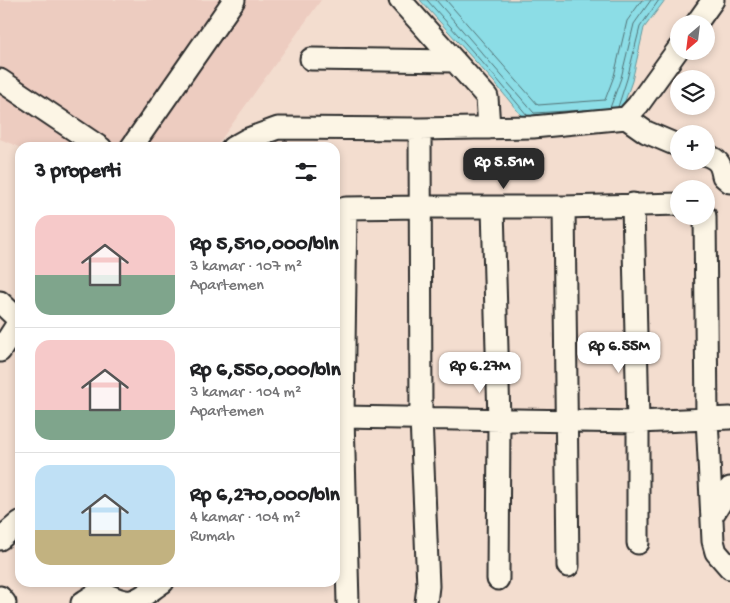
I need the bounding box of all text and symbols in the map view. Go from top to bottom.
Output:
north arrow [670,15,715,60]
map controls [670,15,715,225]
button: layers [670,70,715,115]
button: + [670,125,715,170]
pin: Rp 5.51M [452,148,556,190]
text: Rp 5.51M [474,154,534,173]
icon: filters [292,158,320,186]
text: 3 properti [35,160,121,185]
button: − [670,180,715,225]
text: Rp 5,510,000/bln [190,233,339,258]
icon: home [75,235,135,295]
text: 3 kamar · 107 m² [190,258,302,277]
text: Apartemen [190,277,264,296]
pin: Rp 6.55M [567,332,671,374]
text: Rp 6.55M [588,338,650,357]
pin: Rp 6.27M [428,352,532,394]
text: Rp 6.27M [450,358,510,377]
text: Rp 6,550,000/bln [190,359,341,384]
icon: home [75,360,135,420]
text: 3 kamar · 104 m² [190,384,301,403]
text: Apartemen [190,403,264,422]
text: Rp 6,270,000/bln [190,484,340,509]
icon: home [75,485,135,545]
text: 4 kamar · 104 m² [190,509,300,528]
text: Rumah [190,528,235,547]

